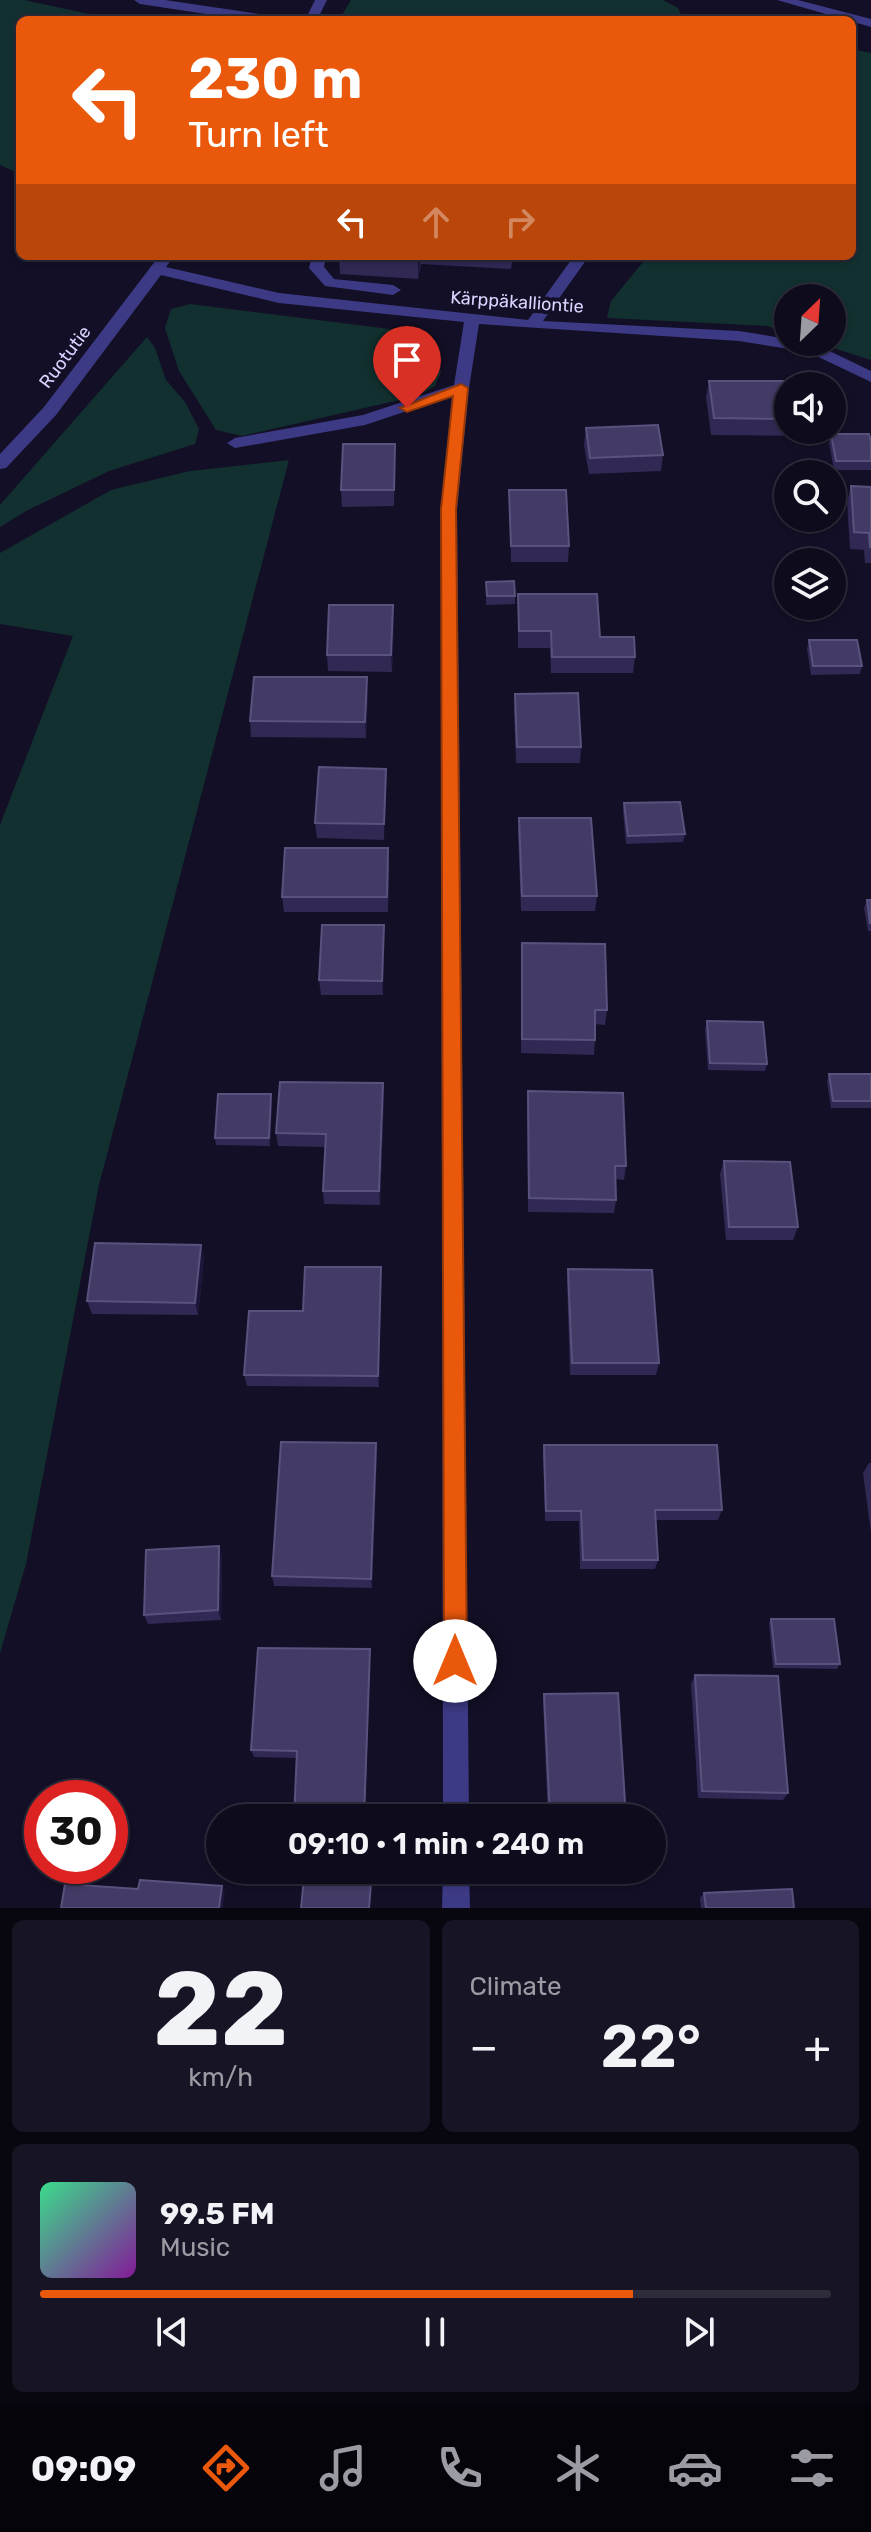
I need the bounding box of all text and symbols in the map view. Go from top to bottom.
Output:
text: 230 m [188,46,363,112]
icon: left [56,48,160,152]
text: Turn left [188,113,329,156]
icon: left [330,200,374,244]
icon: ahead [414,200,458,244]
icon: right [498,200,542,244]
north arrow [774,284,846,356]
map controls [774,284,846,620]
street label: Kärppäkalliontie [450,286,584,318]
street label: Ruotutie [34,322,96,392]
pin [373,326,441,408]
icon: arrive [385,338,429,382]
button: sound [774,372,846,444]
button: search [774,460,846,532]
button: layers [774,548,846,620]
position arrow [413,1619,497,1703]
speed limit sign: 30 [24,1780,128,1884]
text: 09:10 · 1 min · 240 m [288,1826,584,1862]
text: 22 [153,1948,288,2071]
text: Climate [470,1971,562,2002]
text: 22° [601,2011,701,2082]
text: − [470,2021,498,2073]
text: + [804,2021,831,2073]
text: km/h [188,2062,253,2093]
text: 99.5 FM [160,2196,275,2232]
text: Music [160,2232,230,2263]
icon: previous [150,2310,194,2354]
icon: pause [413,2310,457,2354]
icon: next [677,2310,721,2354]
icon: directions [198,2440,254,2496]
icon: music [315,2440,371,2496]
icon: phone [432,2440,488,2496]
icon: climate [550,2440,606,2496]
icon: car [667,2440,723,2496]
icon: filters [784,2440,840,2496]
text: 09:09 [31,2447,136,2490]

